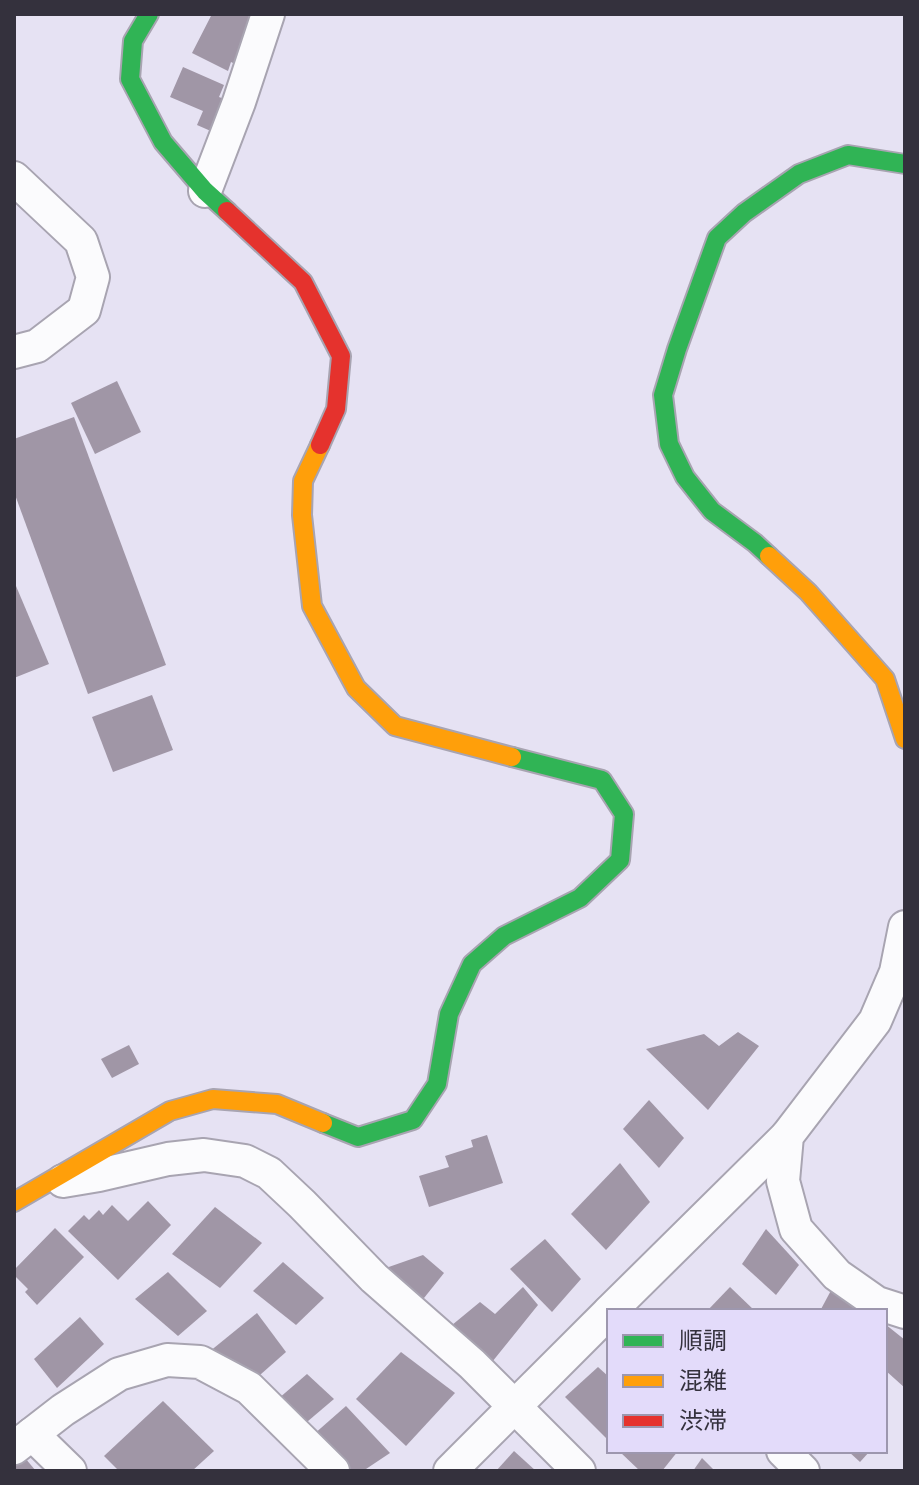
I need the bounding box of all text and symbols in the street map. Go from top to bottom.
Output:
legend [607,1309,887,1453]
text: 順調 [679,1324,727,1356]
text: 混雑 [679,1364,727,1396]
text: 渋滞 [679,1404,727,1436]

